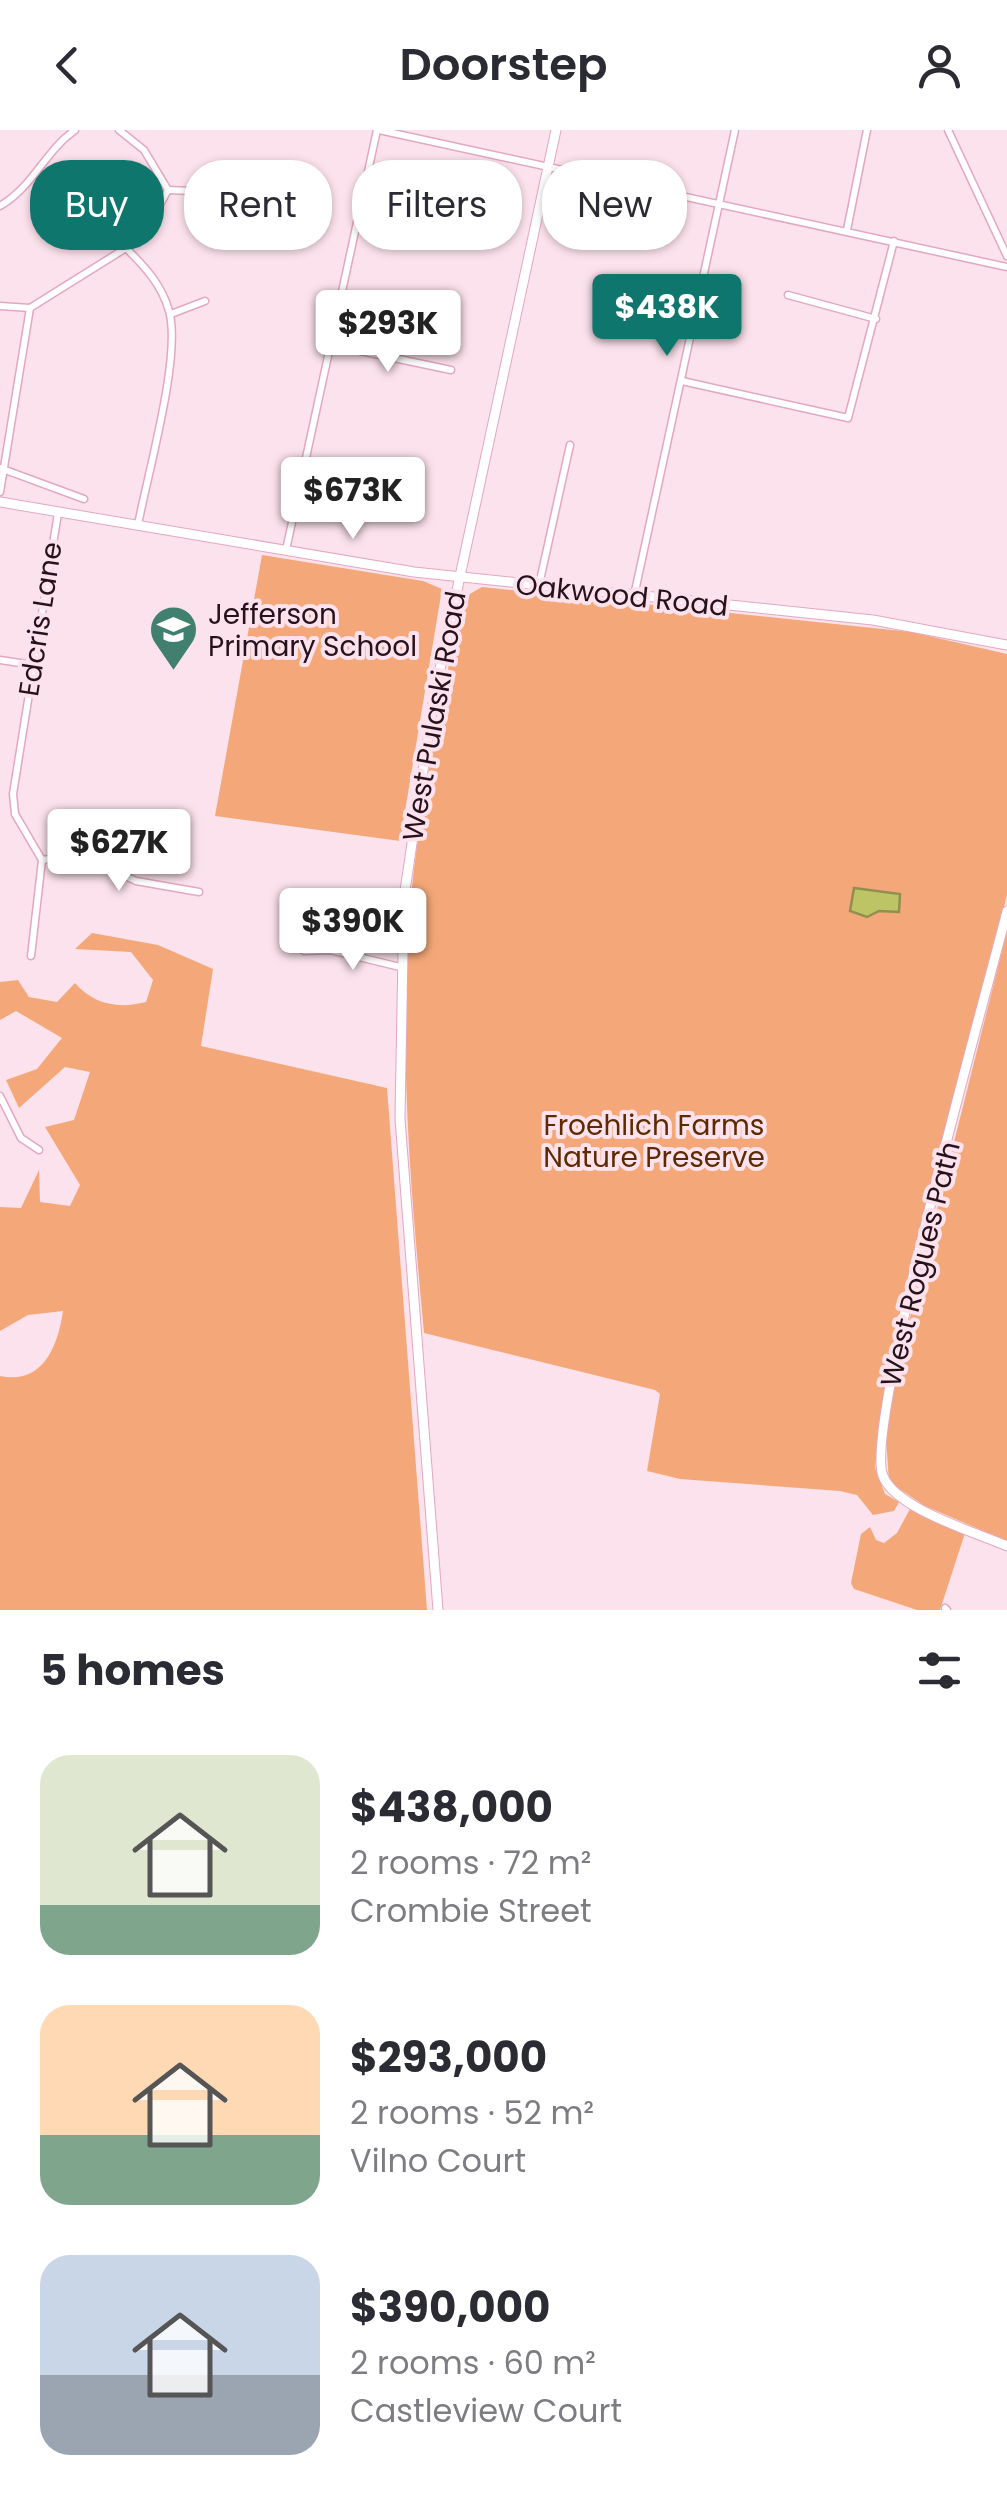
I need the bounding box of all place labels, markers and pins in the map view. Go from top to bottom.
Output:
pin: $438K [597,274,737,359]
pin: $293K [318,290,458,375]
pin: $673K [283,457,423,542]
place label: Jefferson Primary School [208,595,417,666]
school or university icon: Jefferson Primary School [147,604,199,672]
pin: $627K [49,809,189,894]
pin: $390K [283,888,423,973]

